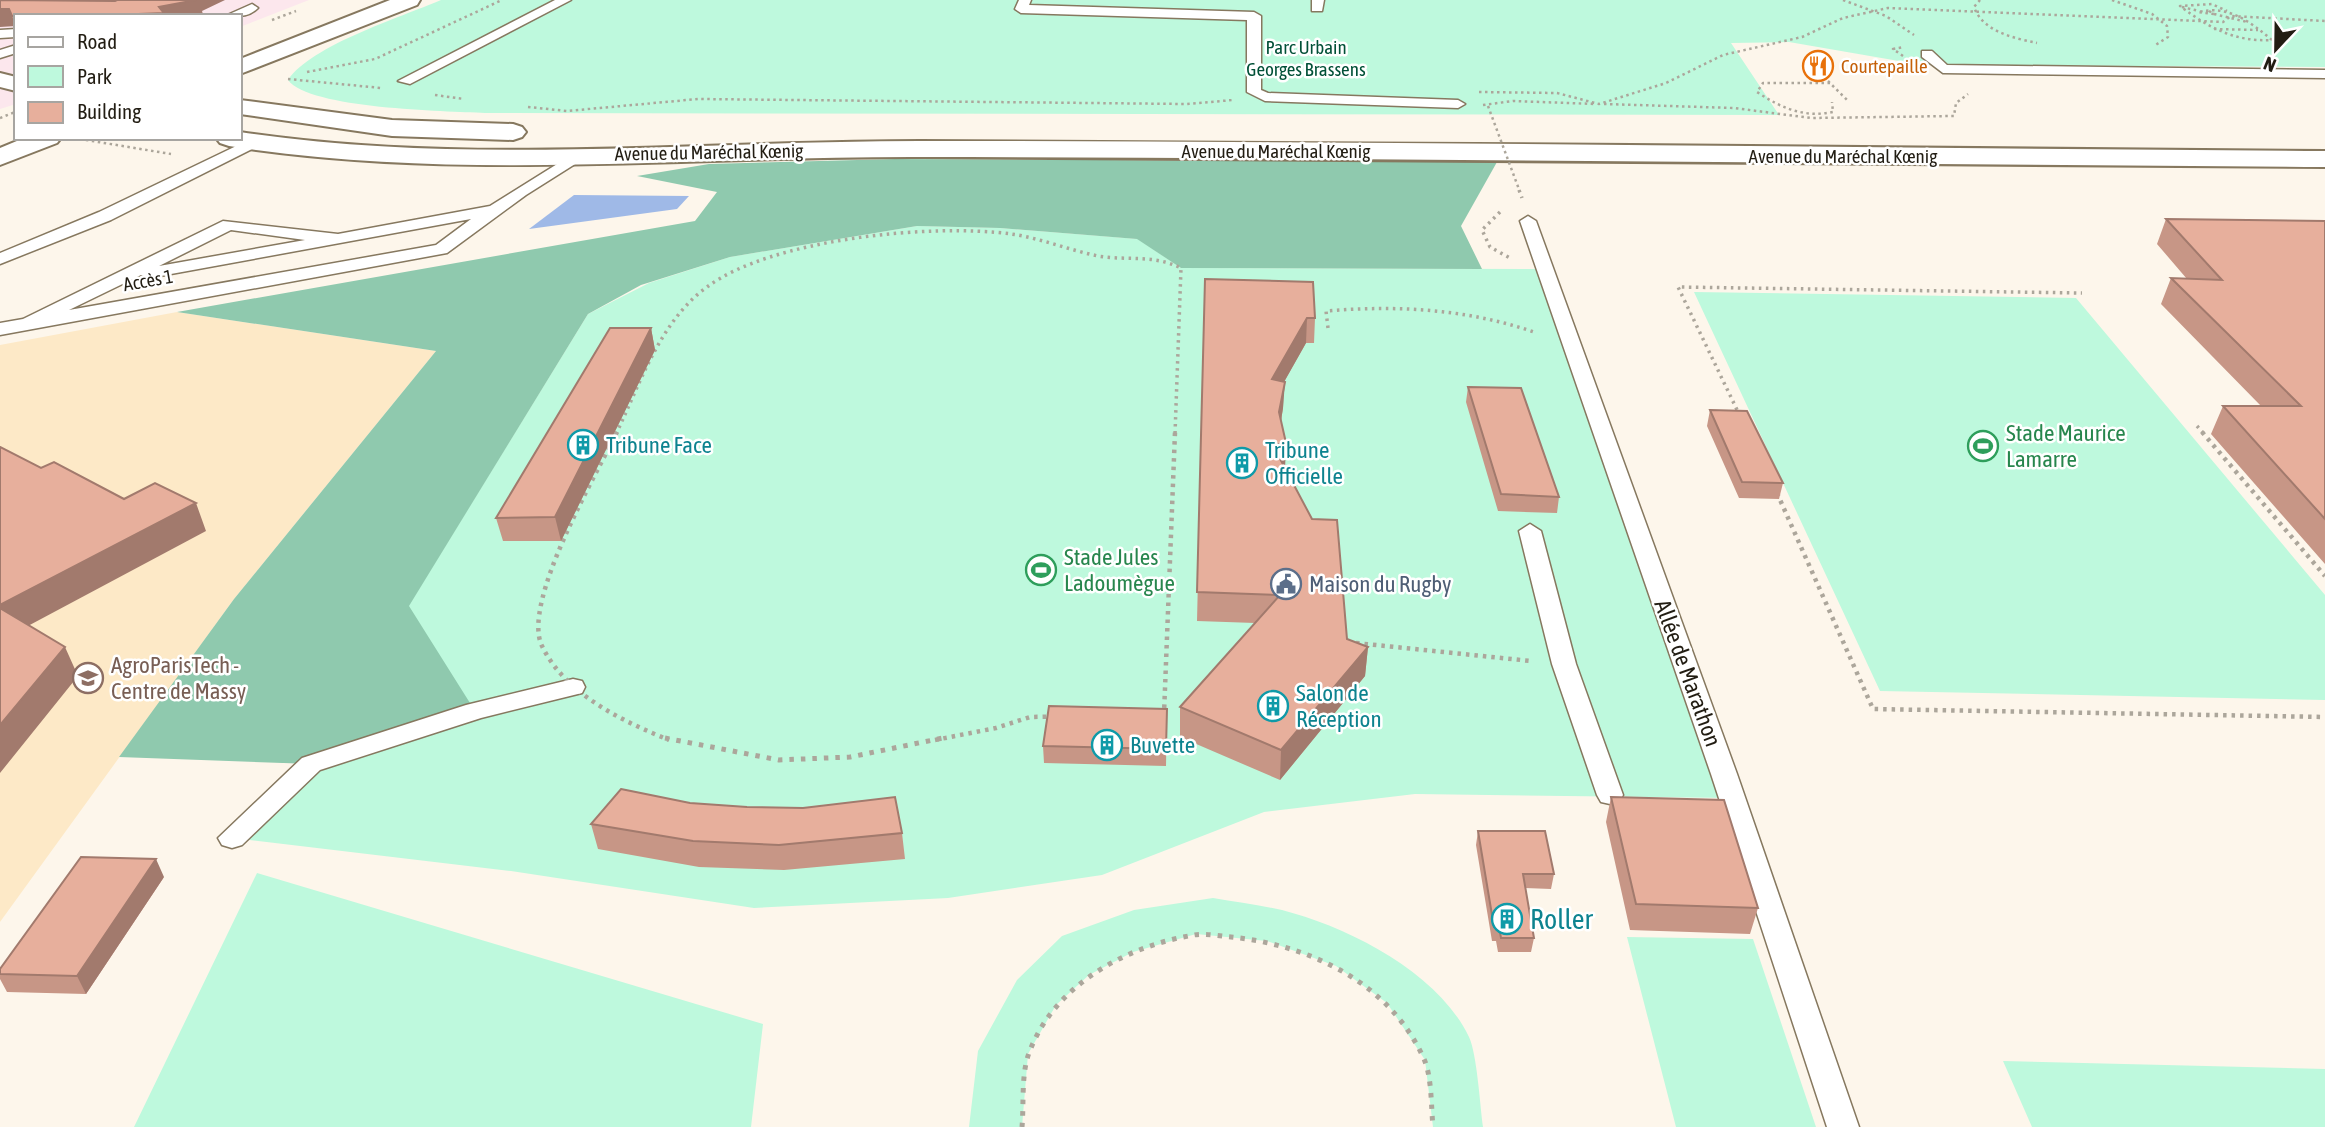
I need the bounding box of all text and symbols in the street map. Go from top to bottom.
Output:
legend [14,14,242,140]
north arrow [2241,14,2311,84]
text: Road [77,29,117,53]
park label: Parc Urbain Georges Brassens [1246,36,1366,80]
restaurant icon: Courtepaille [1801,49,1835,83]
text: N [2260,52,2279,77]
place label: Courtepaille [1841,55,1928,77]
text: Park [77,64,112,88]
text: Building [77,99,141,123]
street label: Avenue du Maréchal Kœnig [614,139,804,165]
street label: Avenue du Maréchal Kœnig [1182,140,1371,162]
street label: Avenue du Maréchal Kœnig [1749,145,1938,167]
street label: Accès 1 [121,265,175,295]
place label: Stade Maurice Lamarre [2006,420,2126,472]
building icon: Tribune Face [566,428,600,462]
sports icon: Stade Maurice Lamarre [1966,429,2000,463]
place label: Tribune Face [606,432,712,458]
place label: Tribune Officielle [1265,437,1343,489]
building icon: Tribune Officielle [1225,446,1259,480]
place label: Stade Jules Ladoumègue [1064,544,1175,596]
sports icon: Stade Jules Ladoumègue [1024,553,1058,587]
public building icon: Maison du Rugby [1269,567,1303,601]
place label: Maison du Rugby [1309,571,1451,597]
street label: Allée de Marathon [1649,596,1727,750]
place label: AgroParisTech - Centre de Massy [111,652,246,704]
school or university icon: AgroParisTech - Centre de Massy [71,661,105,695]
place label: Salon de Réception [1296,680,1382,732]
building icon: Salon de Réception [1256,689,1290,723]
building icon: Buvette [1090,728,1124,762]
place label: Buvette [1130,732,1195,758]
building icon: Roller [1490,902,1524,936]
place label: Roller [1530,903,1593,935]

